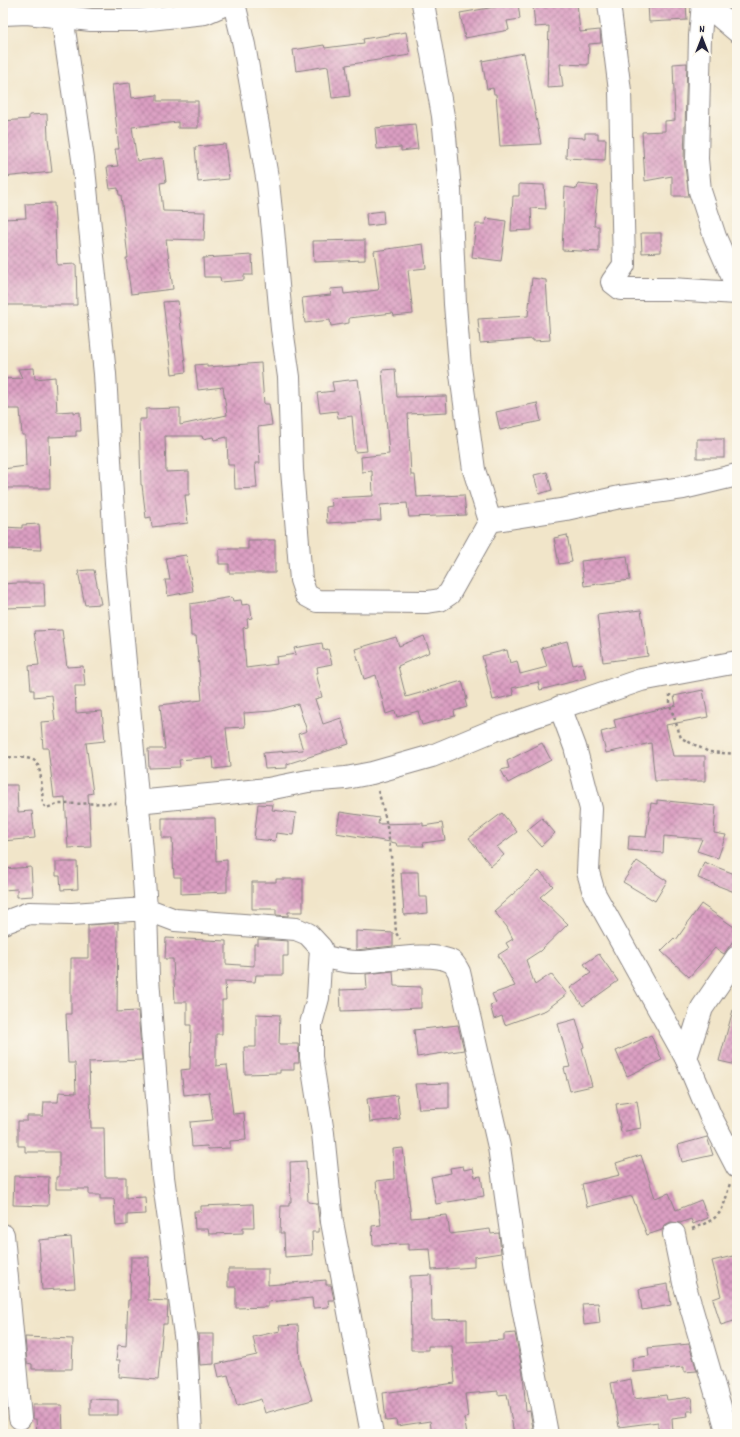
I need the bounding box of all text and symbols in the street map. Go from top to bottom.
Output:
north arrow [682,18,722,58]
text: N [699,22,705,38]

